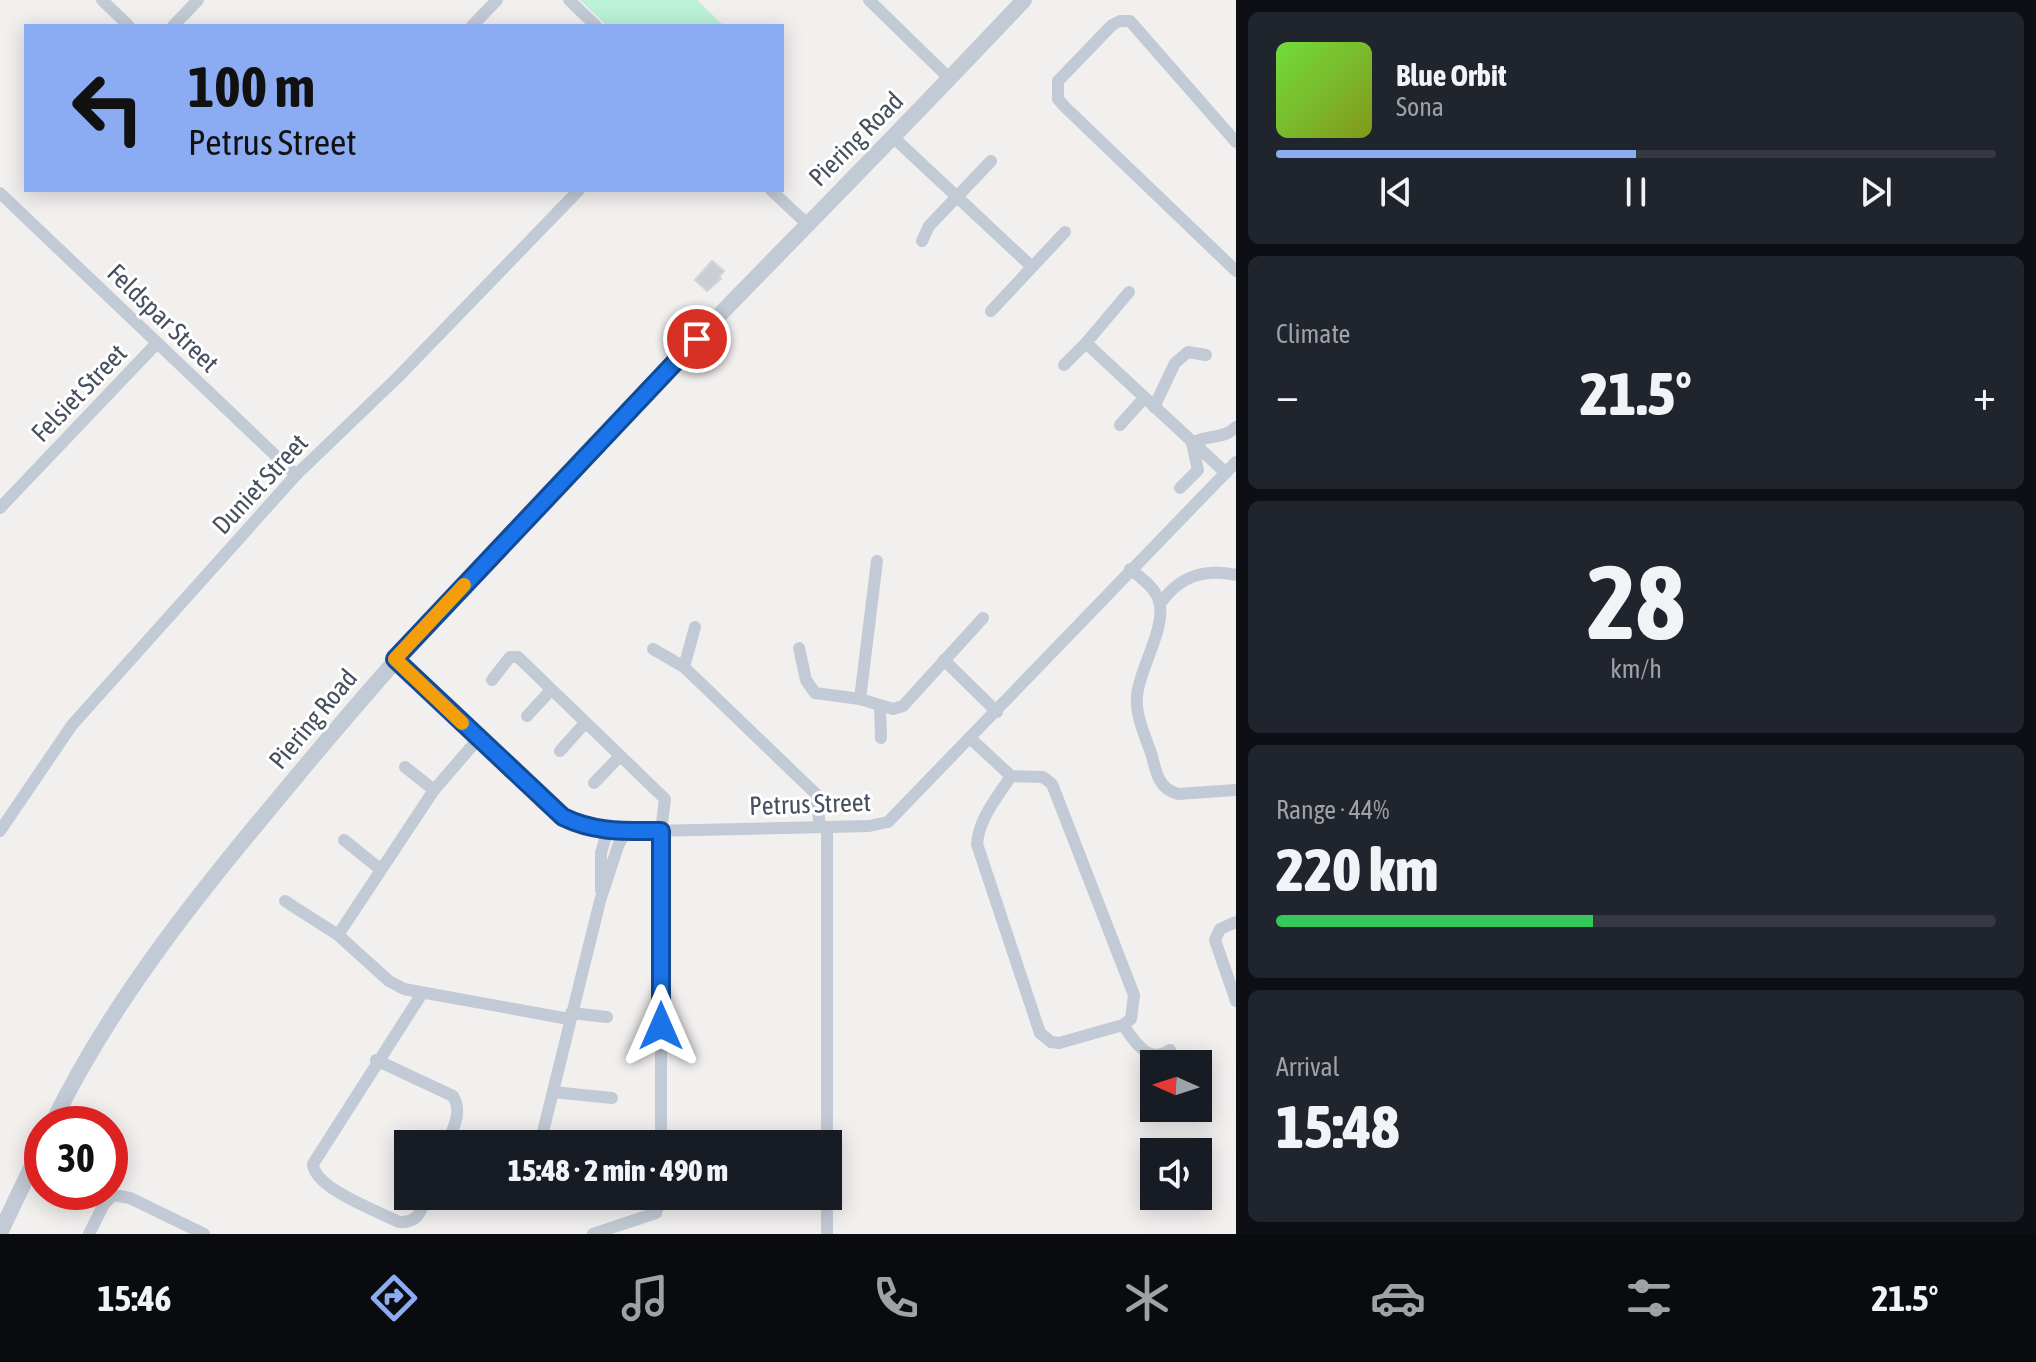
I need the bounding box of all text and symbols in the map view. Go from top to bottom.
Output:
text: 100 m [188,55,315,119]
icon: left [56,56,160,160]
text: Blue Orbit [1396,58,1507,92]
street label: Piering Road [803,86,909,192]
text: Sona [1396,92,1444,122]
text: Petrus Street [188,121,357,163]
icon: previous [1374,170,1418,214]
icon: pause [1614,170,1658,214]
icon: next [1854,170,1898,214]
street label: Feldspar Street [101,258,225,378]
pin [663,305,731,373]
icon: arrive [675,317,719,361]
text: Climate [1276,319,1350,349]
street label: Felsiet Street [25,338,133,448]
text: 21.5° [1580,359,1692,428]
text: − [1276,369,1299,419]
text: + [1973,369,1996,419]
street label: Duniet Street [206,428,314,540]
text: 28 [1587,542,1685,661]
text: km/h [1610,654,1662,684]
street label: Piering Road [263,663,363,775]
street label: Petrus Street [749,787,871,821]
text: Range · 44% [1276,795,1389,825]
text: 220 km [1276,835,1438,904]
position arrow [619,984,703,1068]
north arrow [1140,1050,1212,1122]
map controls [1140,1050,1212,1210]
text: Arrival [1276,1052,1340,1082]
text: 15:48 [1276,1092,1399,1161]
speed limit sign: 30 [24,1106,128,1210]
button: sound [1140,1138,1212,1210]
text: 15:48 · 2 min · 490 m [508,1153,728,1187]
icon: directions [366,1270,422,1326]
icon: music [617,1270,673,1326]
icon: phone [868,1270,924,1326]
icon: climate [1119,1270,1175,1326]
icon: car [1370,1270,1426,1326]
icon: filters [1621,1270,1677,1326]
text: 15:46 [97,1277,172,1319]
text: 21.5° [1871,1277,1939,1319]

